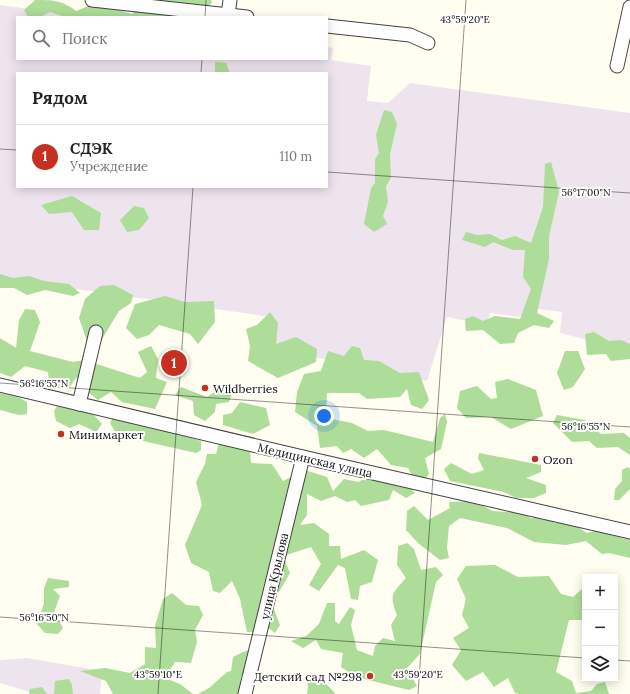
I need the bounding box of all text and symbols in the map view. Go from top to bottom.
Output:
text: 43°59'20"E [440,13,490,26]
search box [16,16,328,60]
icon: search [30,27,52,49]
text: Поиск [62,29,107,48]
text: Рядом [32,87,88,109]
text: СДЭК [70,139,112,158]
text: 1 [42,148,48,165]
text: 110 m [279,148,312,165]
text: Учреждение [70,158,148,175]
text: 56°17'00"N [561,186,611,199]
pin: 1 [161,348,187,378]
text: 56°16'55"N [20,377,69,390]
place label: Wildberries [213,381,278,396]
marker: Wildberries [200,383,210,393]
your location [314,406,334,426]
text: 56°16'55"N [562,420,611,433]
place label: Минимаркет [69,427,144,442]
marker: Минимаркет [56,429,66,439]
street label: Медицинская улица [256,439,374,481]
place label: Ozon [543,452,573,467]
marker: Ozon [530,454,540,464]
street label: улица Крылова [257,531,291,621]
map controls [582,574,618,682]
button: + [582,574,618,610]
button: − [582,610,618,646]
text: 56°16'50"N [19,611,69,624]
button: layers [582,646,618,682]
text: 43°59'10"E [134,668,182,681]
text: 43°59'20"E [393,668,443,681]
place label: Детский сад №298 [253,669,362,684]
marker: Детский сад №298 [365,671,375,681]

